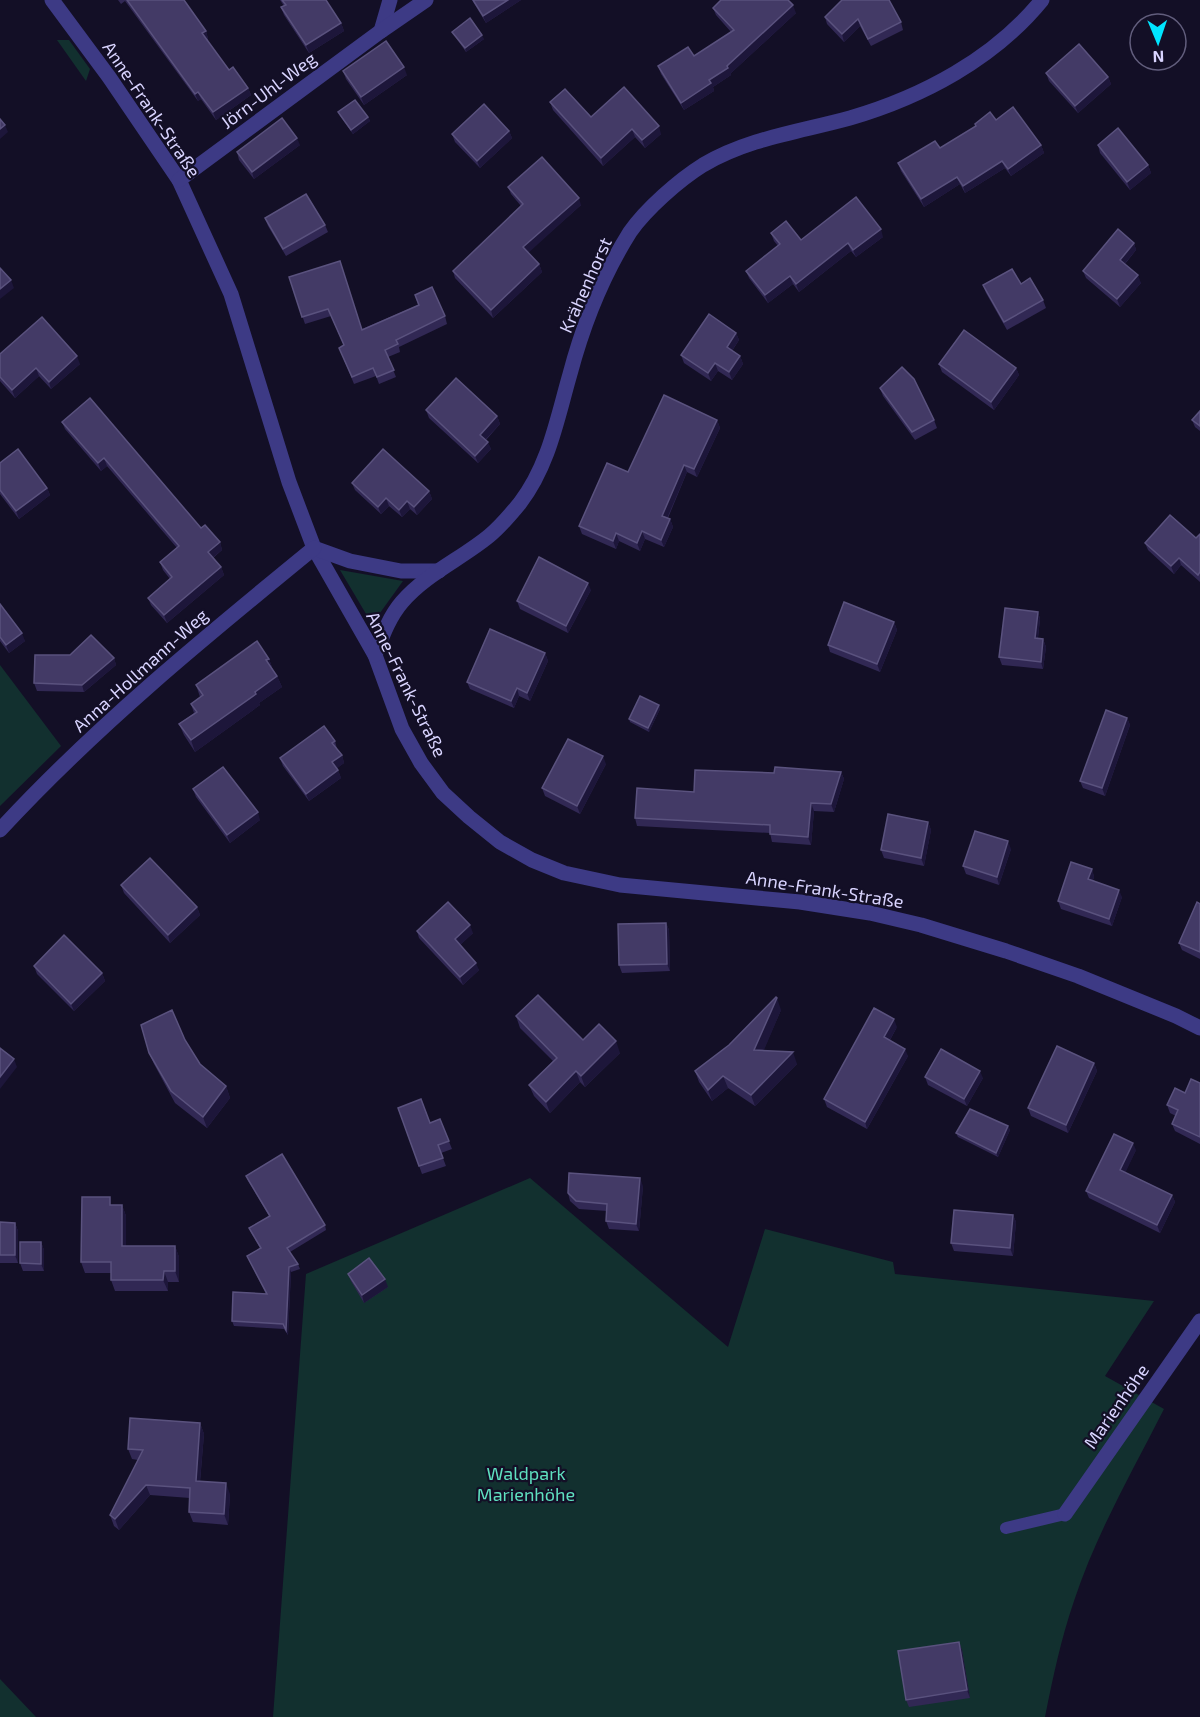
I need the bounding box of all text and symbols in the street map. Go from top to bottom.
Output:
north arrow [1128,12,1188,72]
street label: Anne-Frank-Straße [98,37,206,181]
street label: Jörn-Uhl-Weg [216,47,320,133]
text: N [1152,48,1165,67]
street label: Krähenhorst [554,234,616,336]
street label: Anna-Hollmann-Weg [68,604,212,736]
street label: Anne-Frank-Straße [362,608,452,760]
street label: Anne-Frank-Straße [745,866,905,912]
street label: Marienhöhe [1079,1359,1153,1453]
park label: Waldpark Marienhöhe [477,1462,575,1505]

